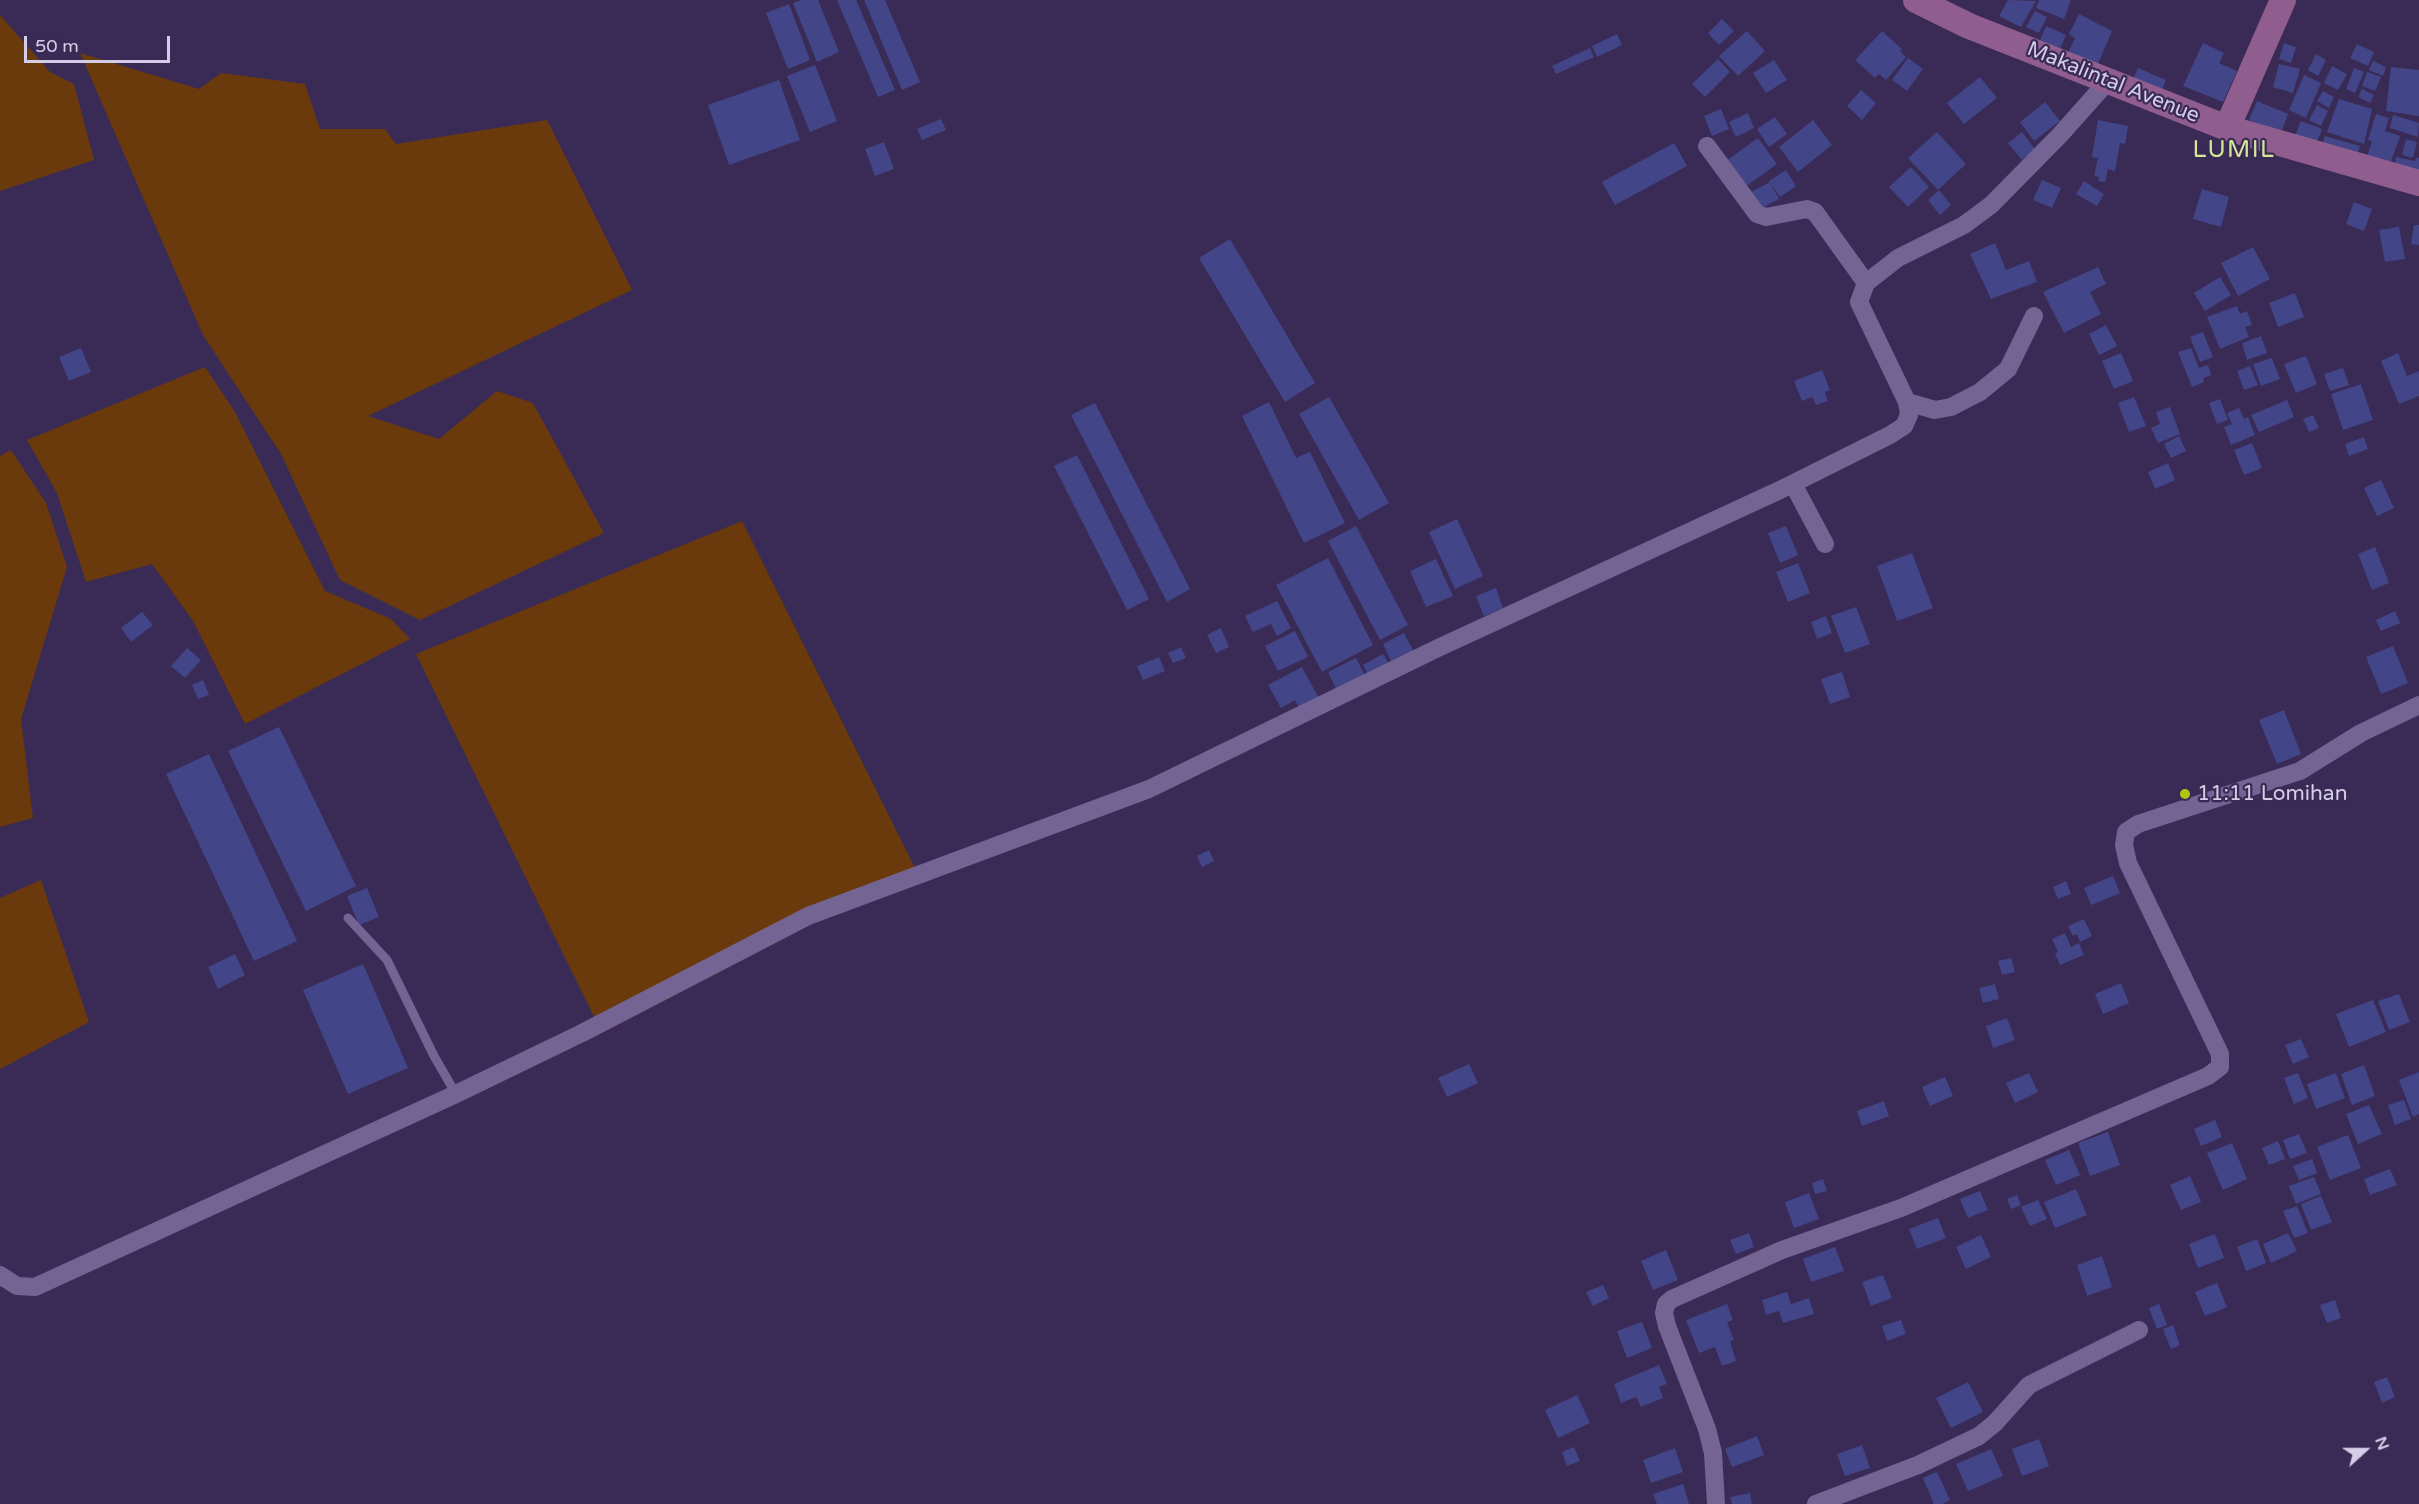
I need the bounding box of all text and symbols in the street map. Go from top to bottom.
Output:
scale bar [27,24,172,62]
text: 50 m [35,35,79,57]
street label: Makalintal Avenue [2023,37,2203,129]
district label: LUMIL [2193,137,2275,165]
place label: 11:11 Lomihan [2197,781,2347,807]
marker: 11:11 Lomihan [2178,787,2192,801]
north arrow [2335,1420,2395,1480]
text: N [2370,1434,2393,1453]

